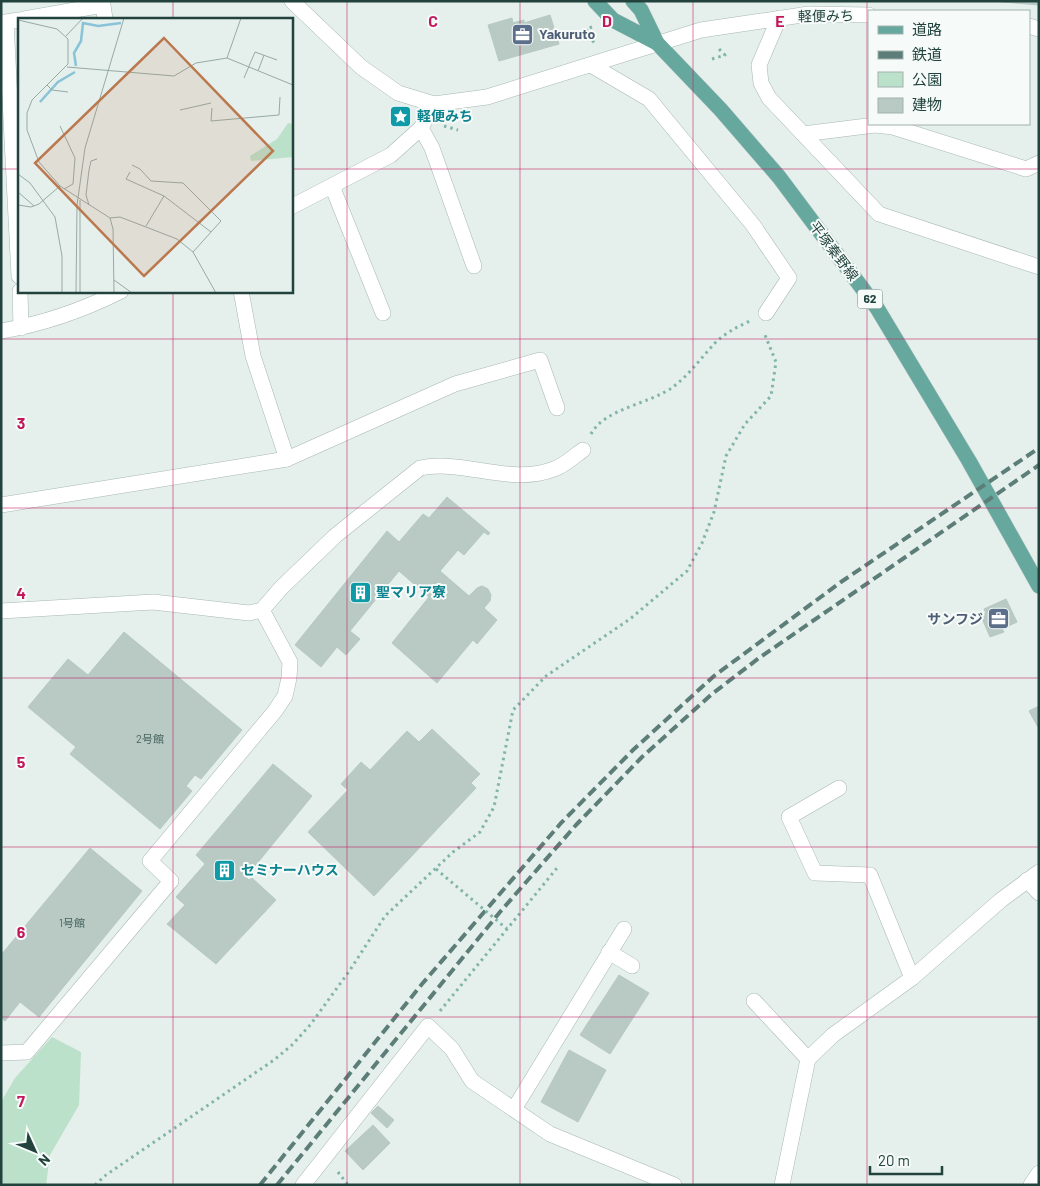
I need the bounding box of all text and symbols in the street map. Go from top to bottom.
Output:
street label: 軽便みち [798,7,854,24]
legend [868,10,1030,125]
text: C [428,11,438,30]
text: D [602,11,612,30]
text: E [775,11,785,30]
inset map [18,18,292,292]
text: 道路 [912,20,942,38]
office icon: Yakuruto [511,22,535,46]
place label: Yakuruto [539,25,595,42]
text: 鉄道 [912,45,942,63]
text: 公園 [912,70,942,88]
text: 建物 [912,95,942,113]
place icon: 軽便みち [389,104,413,128]
place label: 軽便みち [417,107,473,124]
street label: 平塚秦野線 [807,218,862,284]
road number: 62 [858,290,882,308]
text: 3 [17,413,25,432]
building icon: 聖マリア寮 [348,580,372,604]
text: 4 [16,583,26,602]
place label: 聖マリア寮 [376,583,446,600]
office icon: サンフジ [987,607,1011,631]
place label: サンフジ [927,610,983,627]
house number: 2号館 [136,732,164,745]
text: 5 [17,752,26,771]
building icon: セミナーハウス [213,858,237,882]
place label: セミナーハウス [241,861,339,878]
house number: 1号館 [59,916,85,929]
text: 6 [17,922,26,941]
text: 7 [17,1091,25,1110]
north arrow [10,1126,60,1176]
scale bar [870,1144,942,1176]
text: N [35,1151,54,1170]
text: 20 m [878,1151,910,1169]

